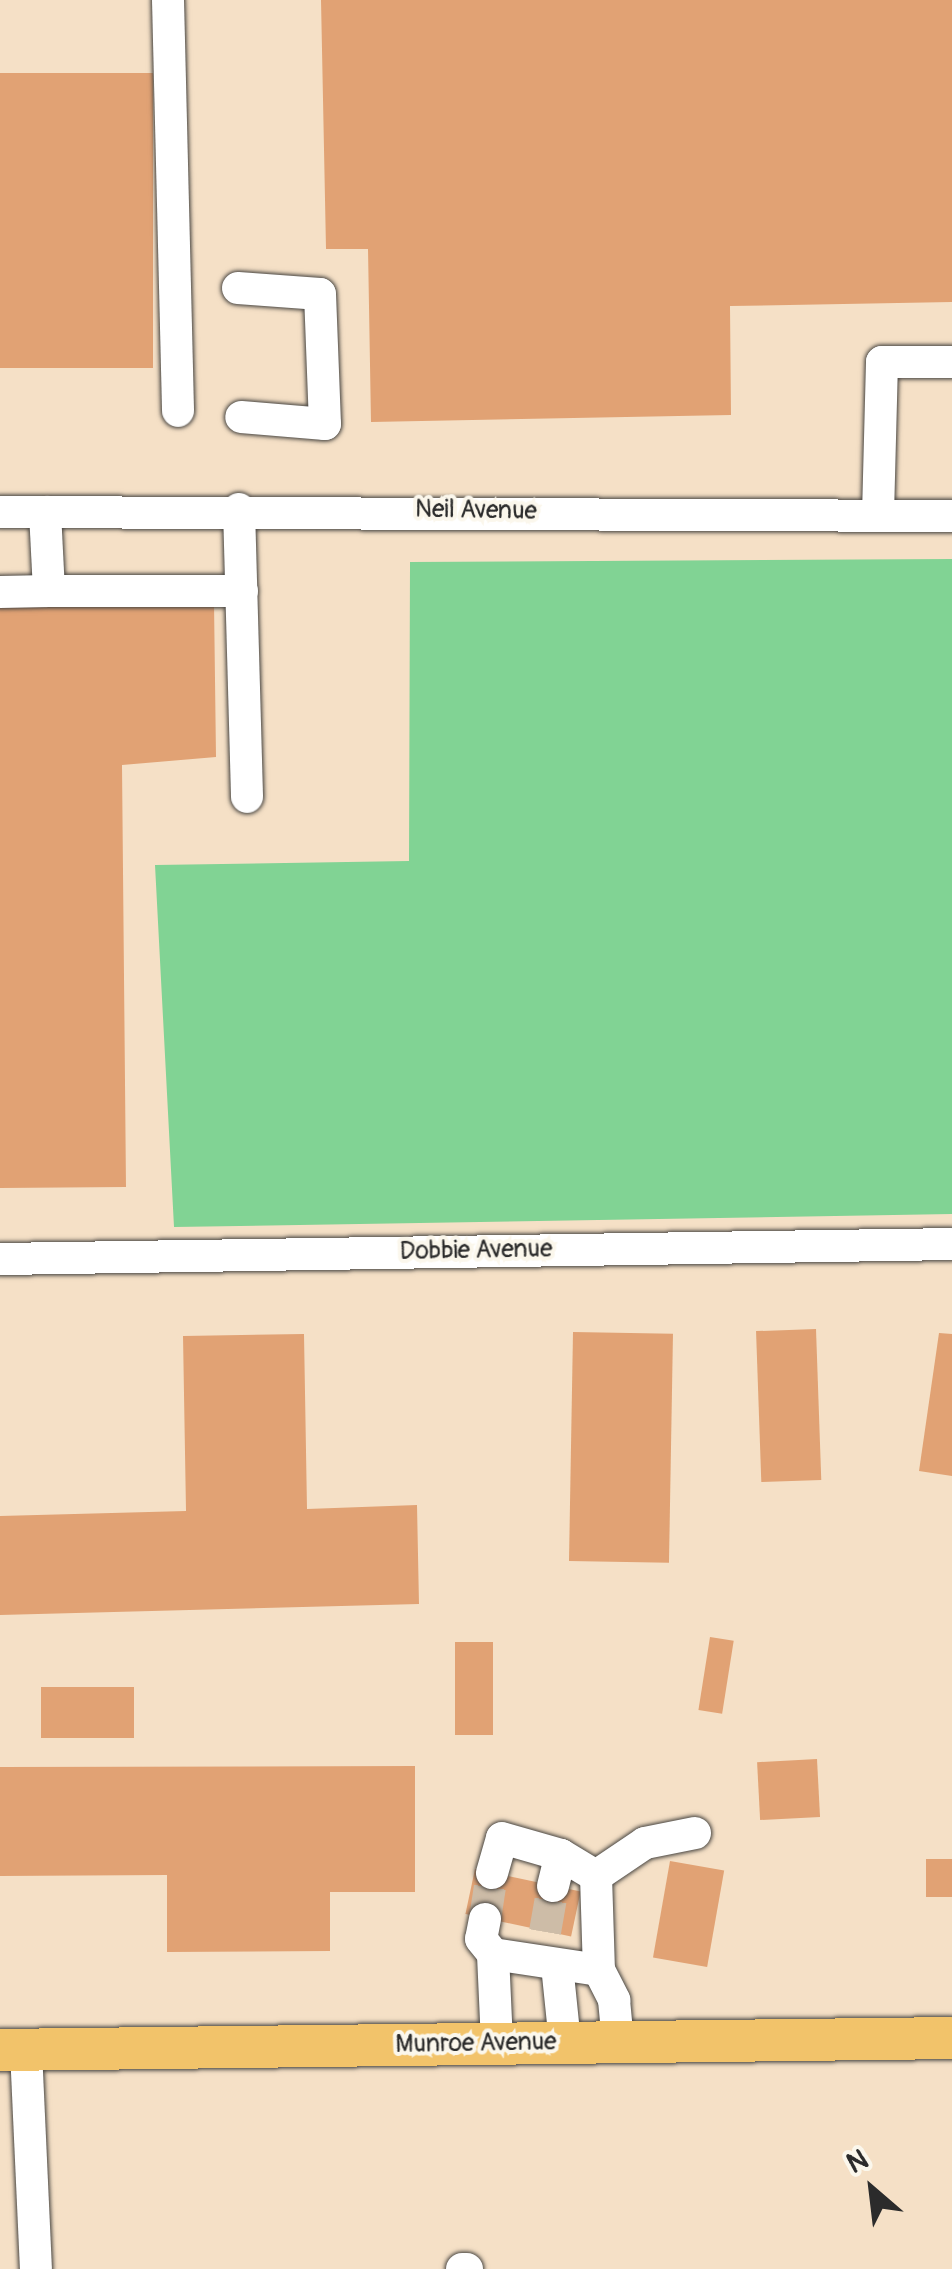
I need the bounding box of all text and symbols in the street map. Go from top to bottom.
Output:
street label: Neil Avenue [415,495,537,527]
street label: Dobbie Avenue [399,1235,553,1267]
street label: Munroe Avenue [395,2028,557,2060]
north arrow [822,2139,922,2239]
text: N [841,2142,874,2182]

